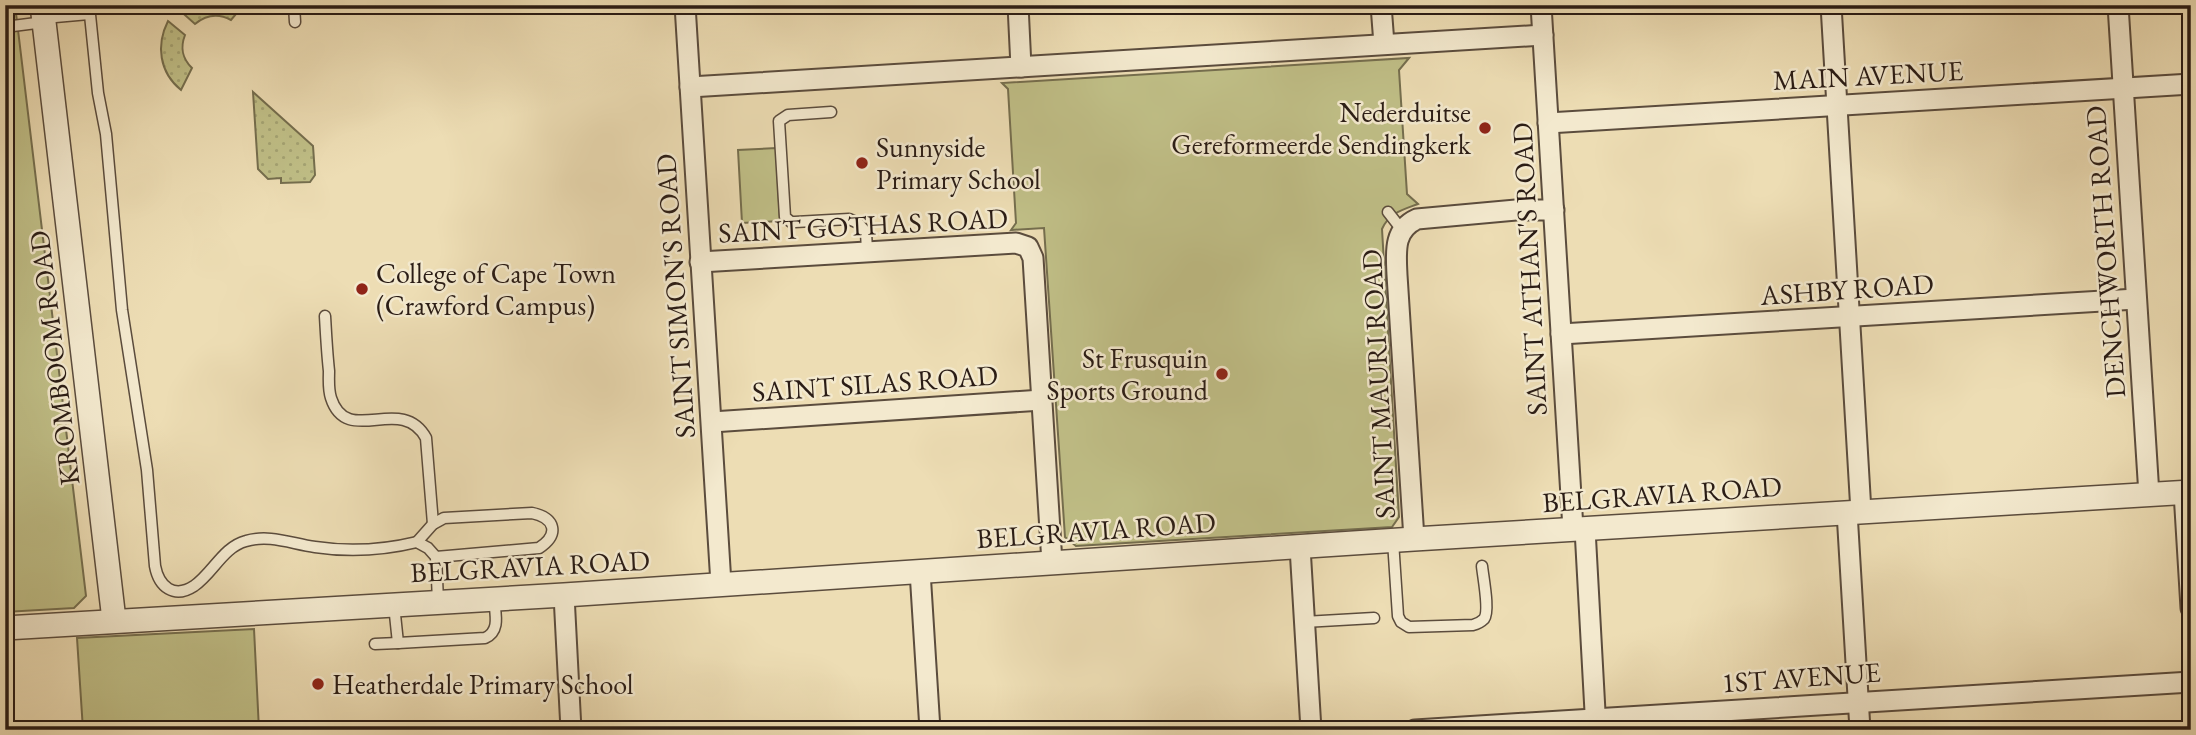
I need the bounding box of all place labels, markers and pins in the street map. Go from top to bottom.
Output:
place label: Nederduitse Gereformeerde Sendingkerk [1171,94,1472,162]
marker: Nederduitse Gereformeerde Sendingkerk [1477,120,1493,136]
place label: Sunnyside Primary School [876,129,1041,197]
marker: Sunnyside Primary School [854,155,870,171]
place label: College of Cape Town (Crawford Campus) [376,255,616,323]
marker: College of Cape Town (Crawford Campus) [354,281,370,297]
place label: St Frusquin Sports Ground [1046,340,1209,408]
marker: St Frusquin Sports Ground [1214,366,1230,382]
place label: Heatherdale Primary School [332,666,634,702]
marker: Heatherdale Primary School [310,676,326,692]

